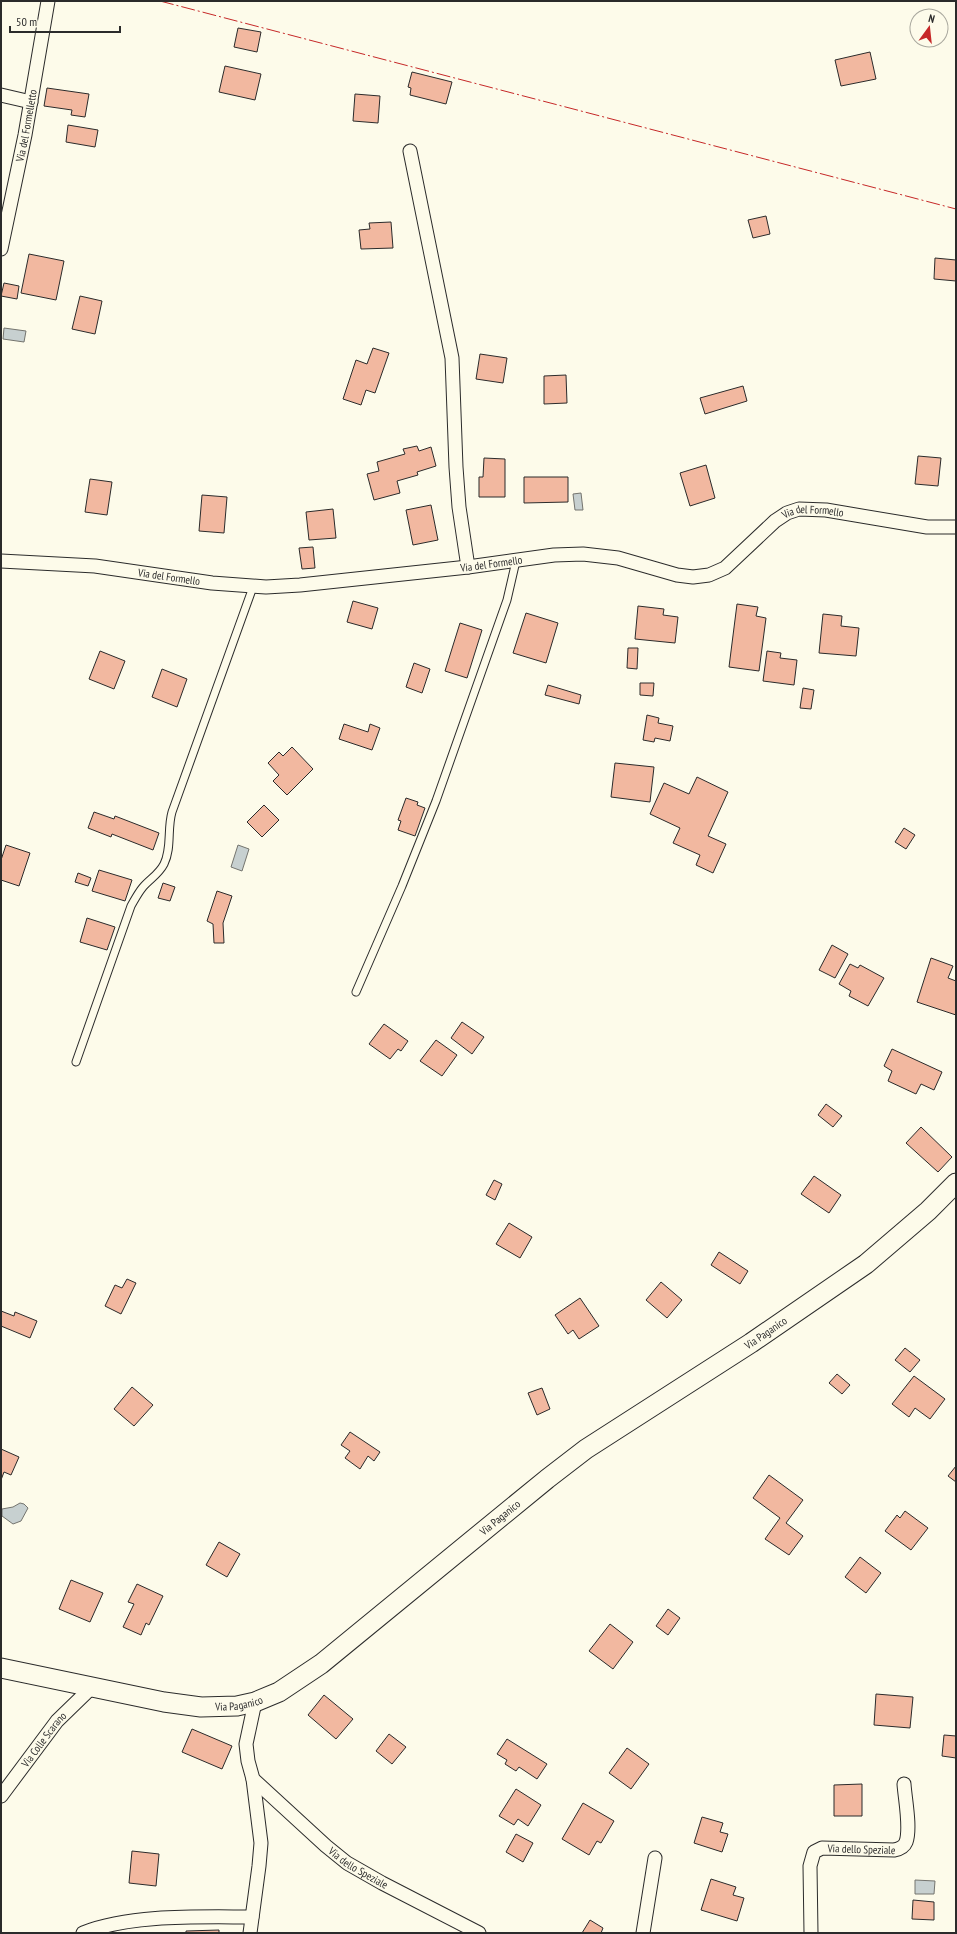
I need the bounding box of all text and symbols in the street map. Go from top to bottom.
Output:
scale bar [10,8,120,34]
north arrow [909,8,949,48]
text: N [927,11,936,26]
text: 50 m [16,14,37,29]
street label: Via del Formelletto [12,88,40,164]
street label: Via del Formello [778,502,845,522]
street label: Via del Formello [459,552,523,575]
street label: Via del Formello [136,565,201,588]
street label: Via Paganico [741,1313,790,1353]
street label: Via Paganico [476,1497,523,1539]
street label: Via Paganico [214,1692,265,1714]
street label: Via Colle Scarano [18,1709,69,1770]
street label: Via dello Speziale [826,1841,896,1857]
street label: Via dello Speziale [325,1843,391,1892]

